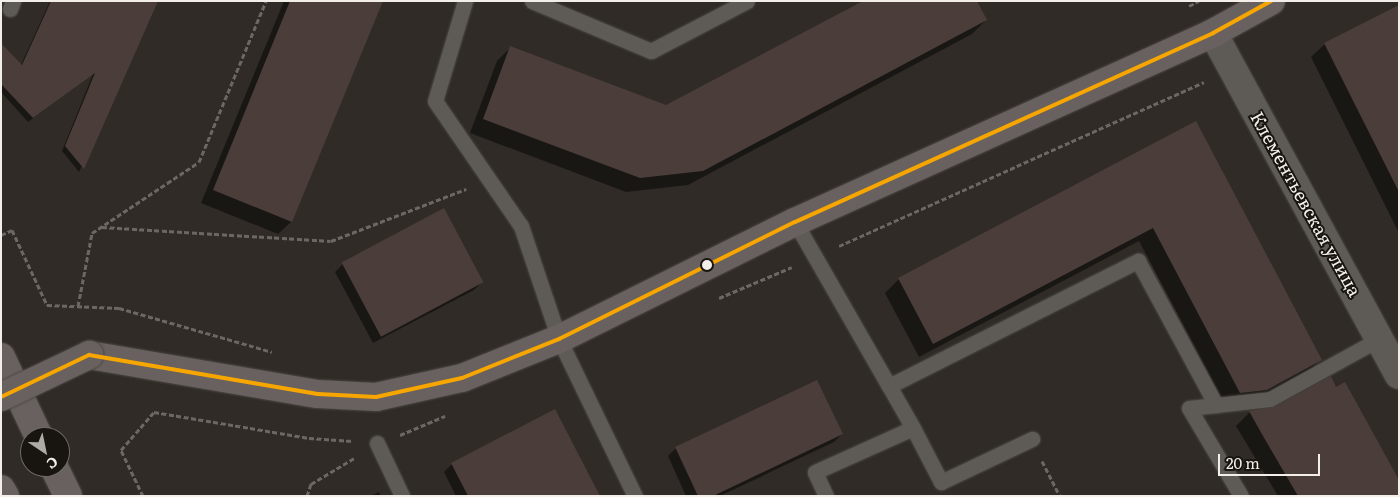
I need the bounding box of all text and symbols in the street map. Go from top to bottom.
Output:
street label: Клементьевская улица [1246,108,1366,300]
unlabelled marker [702,260,712,270]
north arrow [20,427,70,477]
scale bar [1220,444,1322,476]
text: 20 m [1226,451,1260,474]
text: С [43,453,63,475]

